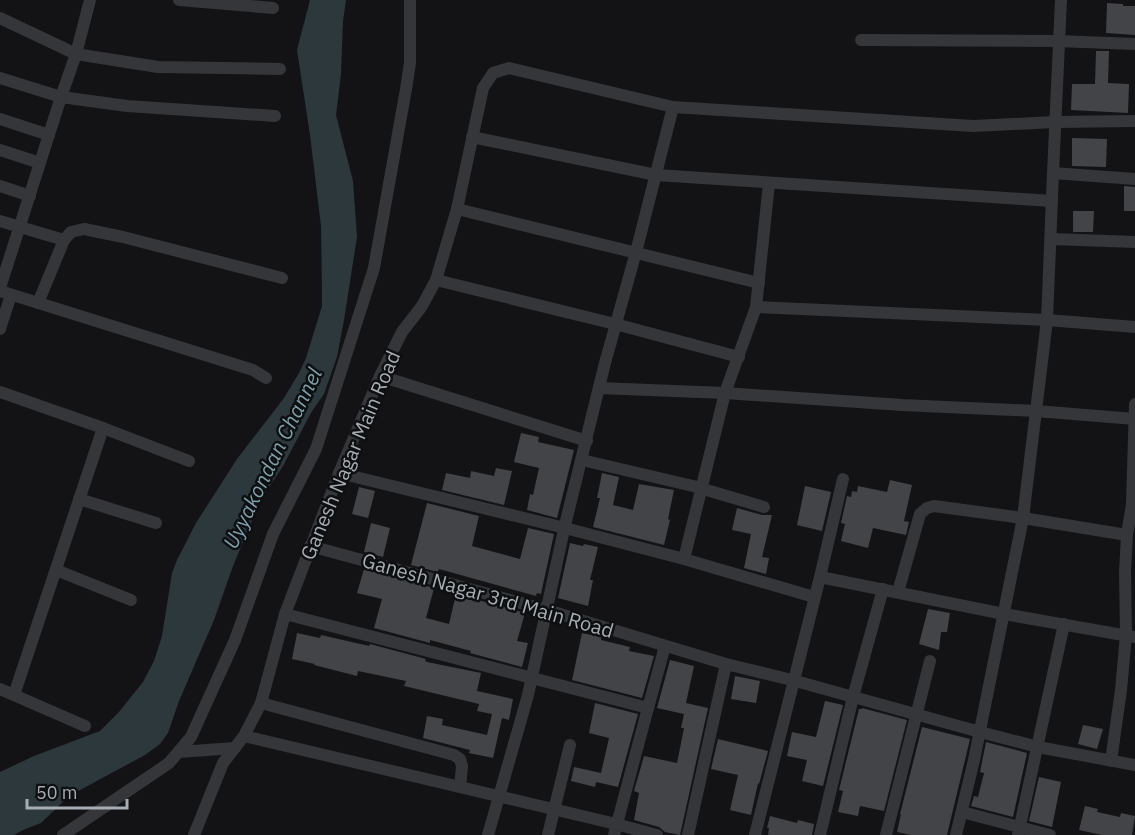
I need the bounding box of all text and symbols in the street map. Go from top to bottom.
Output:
street label: Ganesh Nagar Main Road [294,346,406,564]
water label: Uyyakondan Channel [216,362,328,553]
street label: Ganesh Nagar 3rd Main Road [359,546,617,644]
scale bar [27,772,128,810]
text: 50 m [36,781,78,804]

